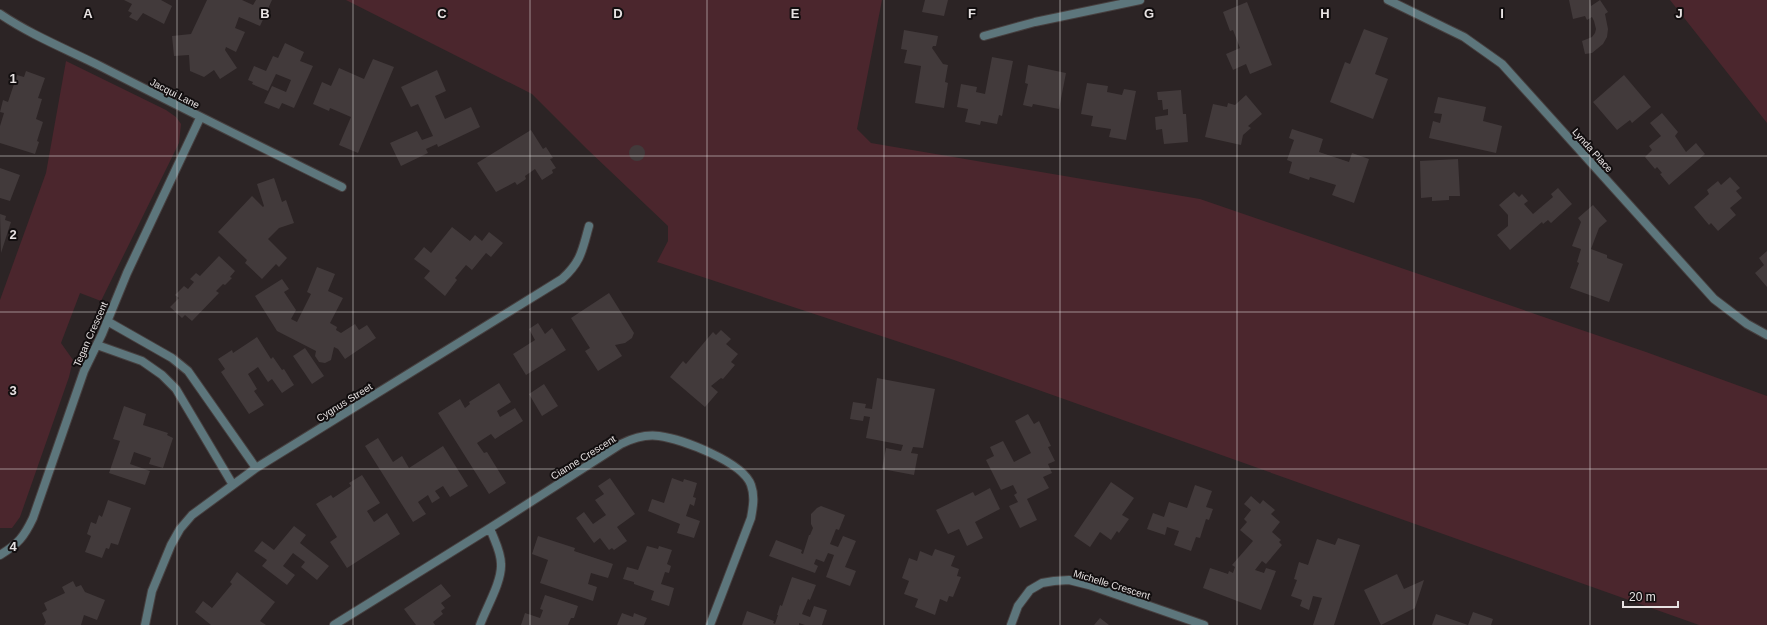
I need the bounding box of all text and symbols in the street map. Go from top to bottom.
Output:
text: A [83,6,93,21]
text: B [260,6,270,21]
text: C [437,6,447,21]
text: D [613,6,623,21]
text: E [791,6,800,21]
text: F [968,6,976,21]
text: G [1144,6,1154,21]
text: H [1320,6,1330,21]
text: I [1500,6,1504,21]
text: J [1675,6,1683,21]
text: 1 [9,71,17,86]
street label: Jacqui Lane [148,76,202,111]
street label: Lynda Place [1570,126,1615,175]
text: 2 [9,227,17,242]
street label: Tegan Crescent [71,300,110,368]
street label: Cygnus Street [314,381,374,424]
text: 3 [9,383,17,398]
street label: Cianne Crescent [549,433,618,482]
text: 4 [9,539,17,554]
street label: Michelle Crescent [1072,568,1152,601]
scale bar [1623,583,1678,609]
text: 20 m [1629,590,1656,604]

